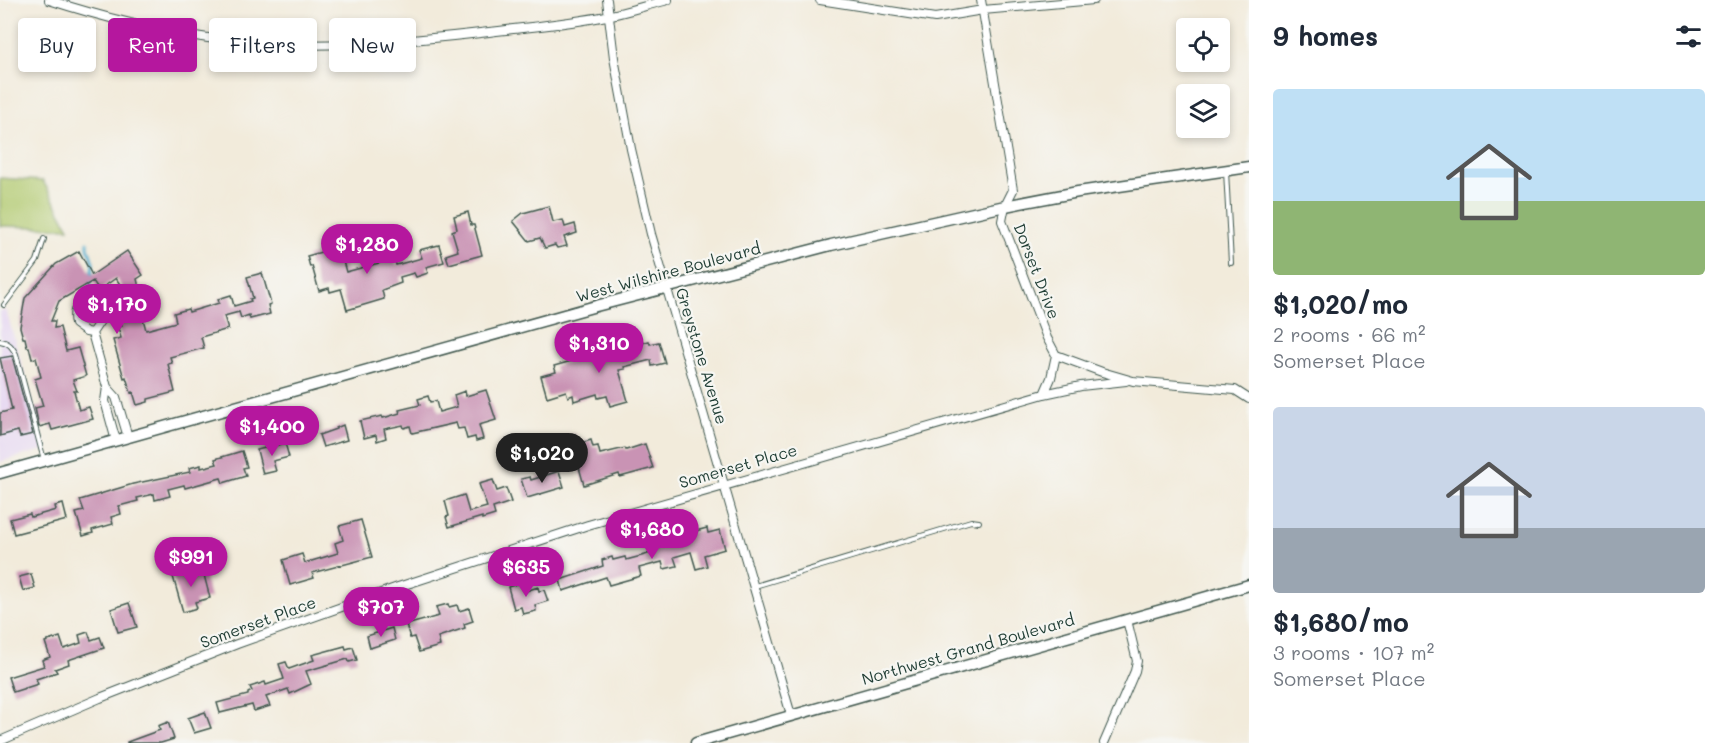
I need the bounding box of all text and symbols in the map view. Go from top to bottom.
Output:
chip: Buy [18,18,96,72]
chip: Rent [108,18,197,72]
chip: Filters [209,18,317,72]
chip: New [329,18,416,72]
map controls [1176,18,1230,138]
button: locate [1176,18,1230,72]
text: 9 homes [1273,19,1378,53]
icon: filters [1672,20,1705,53]
button: layers [1176,84,1230,138]
icon: home [1435,128,1543,236]
street label: Dorset Drive [1010,220,1065,322]
pin: $1,280 [318,224,416,275]
text: $1,280 [335,230,399,256]
street label: West Wilshire Boulevard [573,237,763,306]
pin: $1,170 [68,284,166,335]
street label: Greystone Avenue [672,285,733,427]
text: $1,020/mo [1273,287,1408,321]
text: $1,170 [87,290,147,316]
text: 2 rooms · 66 m² [1273,321,1426,347]
pin: $1,310 [550,323,648,374]
text: $1,310 [568,329,630,355]
text: Somerset Place [1273,347,1426,373]
pin: $1,400 [223,406,321,457]
text: $1,400 [239,412,305,438]
pin: $1,020 [493,433,591,484]
text: $1,020 [510,439,574,465]
street label: Somerset Place [676,439,799,492]
icon: home [1435,446,1543,554]
pin: $1,680 [603,509,701,560]
text: $1,680 [620,515,684,541]
pin: $991 [155,537,227,588]
text: $991 [168,543,214,569]
pin: $635 [490,547,562,598]
text: $635 [502,553,550,579]
pin: $707 [345,587,417,638]
street label: Somerset Place [197,591,319,652]
text: $707 [357,593,405,619]
text: $1,680/mo [1273,605,1409,639]
street label: Northwest Grand Boulevard [859,608,1077,689]
text: 3 rooms · 107 m² [1273,639,1434,665]
text: Somerset Place [1273,665,1426,691]

